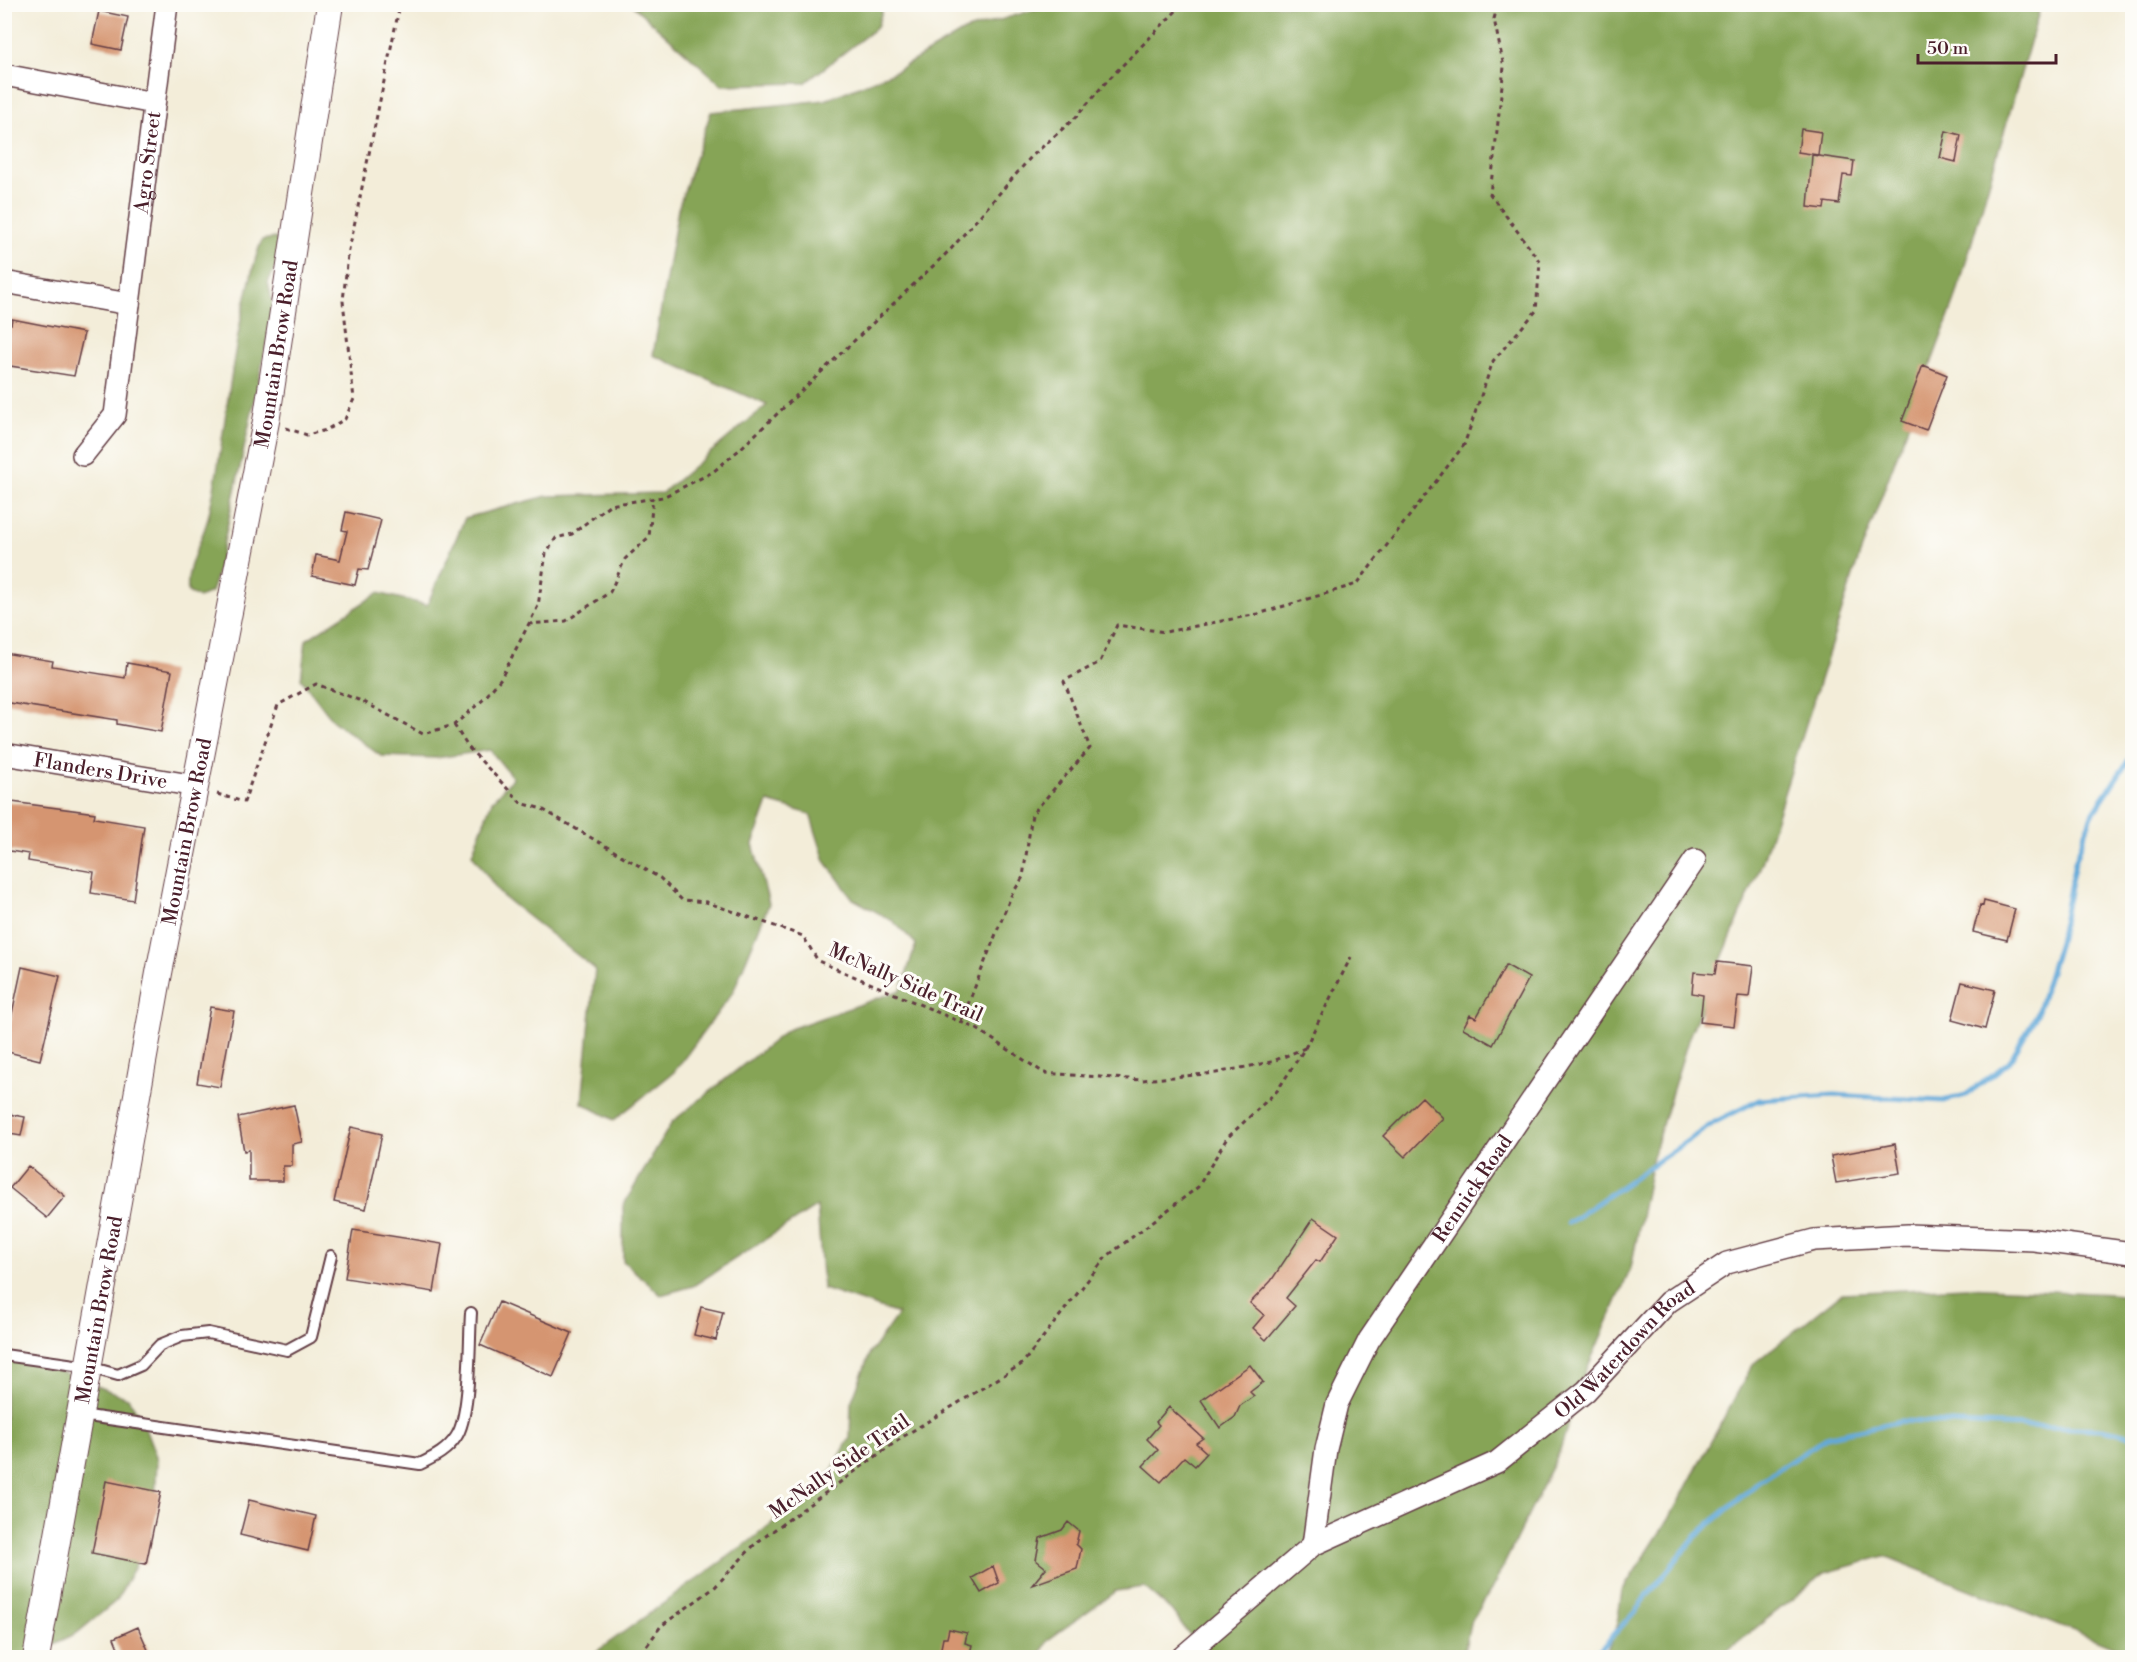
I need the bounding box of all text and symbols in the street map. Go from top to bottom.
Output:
scale bar [1918,27,2056,65]
text: 50 m [1927,37,1969,60]
street label: Agro Street [129,110,167,216]
street label: Mountain Brow Road [250,258,305,450]
street label: Mountain Brow Road [158,736,218,928]
street label: Flanders Drive [32,748,169,795]
street label: McNally Side Trail [824,938,987,1029]
street label: Rennick Road [1428,1130,1519,1248]
street label: Mountain Brow Road [71,1213,129,1406]
street label: Old Waterdown Road [1550,1276,1701,1425]
street label: McNally Side Trail [765,1409,915,1525]

